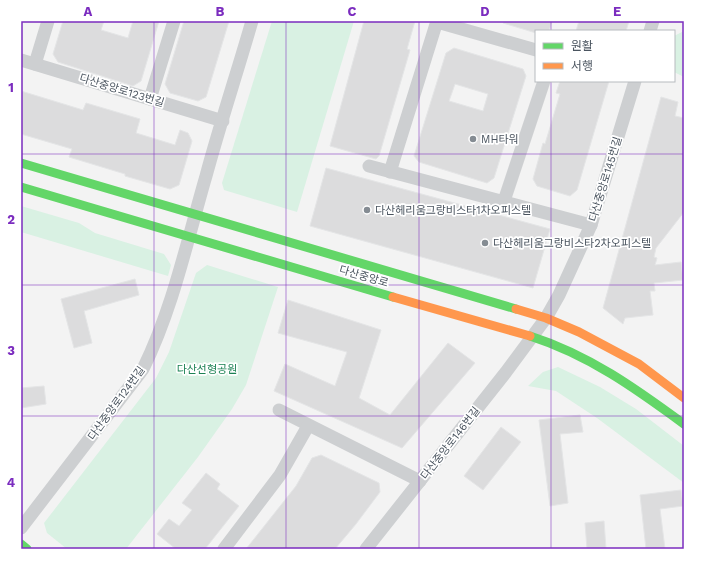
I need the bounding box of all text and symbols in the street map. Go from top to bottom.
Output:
text: A [84,4,93,19]
text: B [216,4,225,19]
text: C [348,4,357,19]
text: D [480,4,490,19]
text: E [613,4,621,19]
legend [535,30,675,82]
text: 원활 [571,39,593,53]
text: 서행 [571,59,593,73]
street label: 다산중앙로123번길 [78,71,166,110]
text: 1 [8,80,14,95]
place label: MH타워 [481,133,519,146]
marker: MH타워 [468,134,478,144]
street label: 다산중앙로145번길 [586,135,625,223]
place label: 다산헤리움그랑비스타1차오피스텔 [375,204,531,217]
marker: 다산헤리움그랑비스타1차오피스텔 [362,205,372,215]
text: 2 [7,212,15,227]
place label: 다산헤리움그랑비스타2차오피스텔 [493,237,651,250]
marker: 다산헤리움그랑비스타2차오피스텔 [480,238,490,248]
street label: 다산중앙로 [338,263,390,290]
text: 3 [7,343,15,358]
park label: 다산선형공원 [177,363,237,376]
street label: 다산중앙로124번길 [85,364,148,443]
street label: 다산중앙로146번길 [418,404,483,482]
text: 4 [7,475,16,490]

